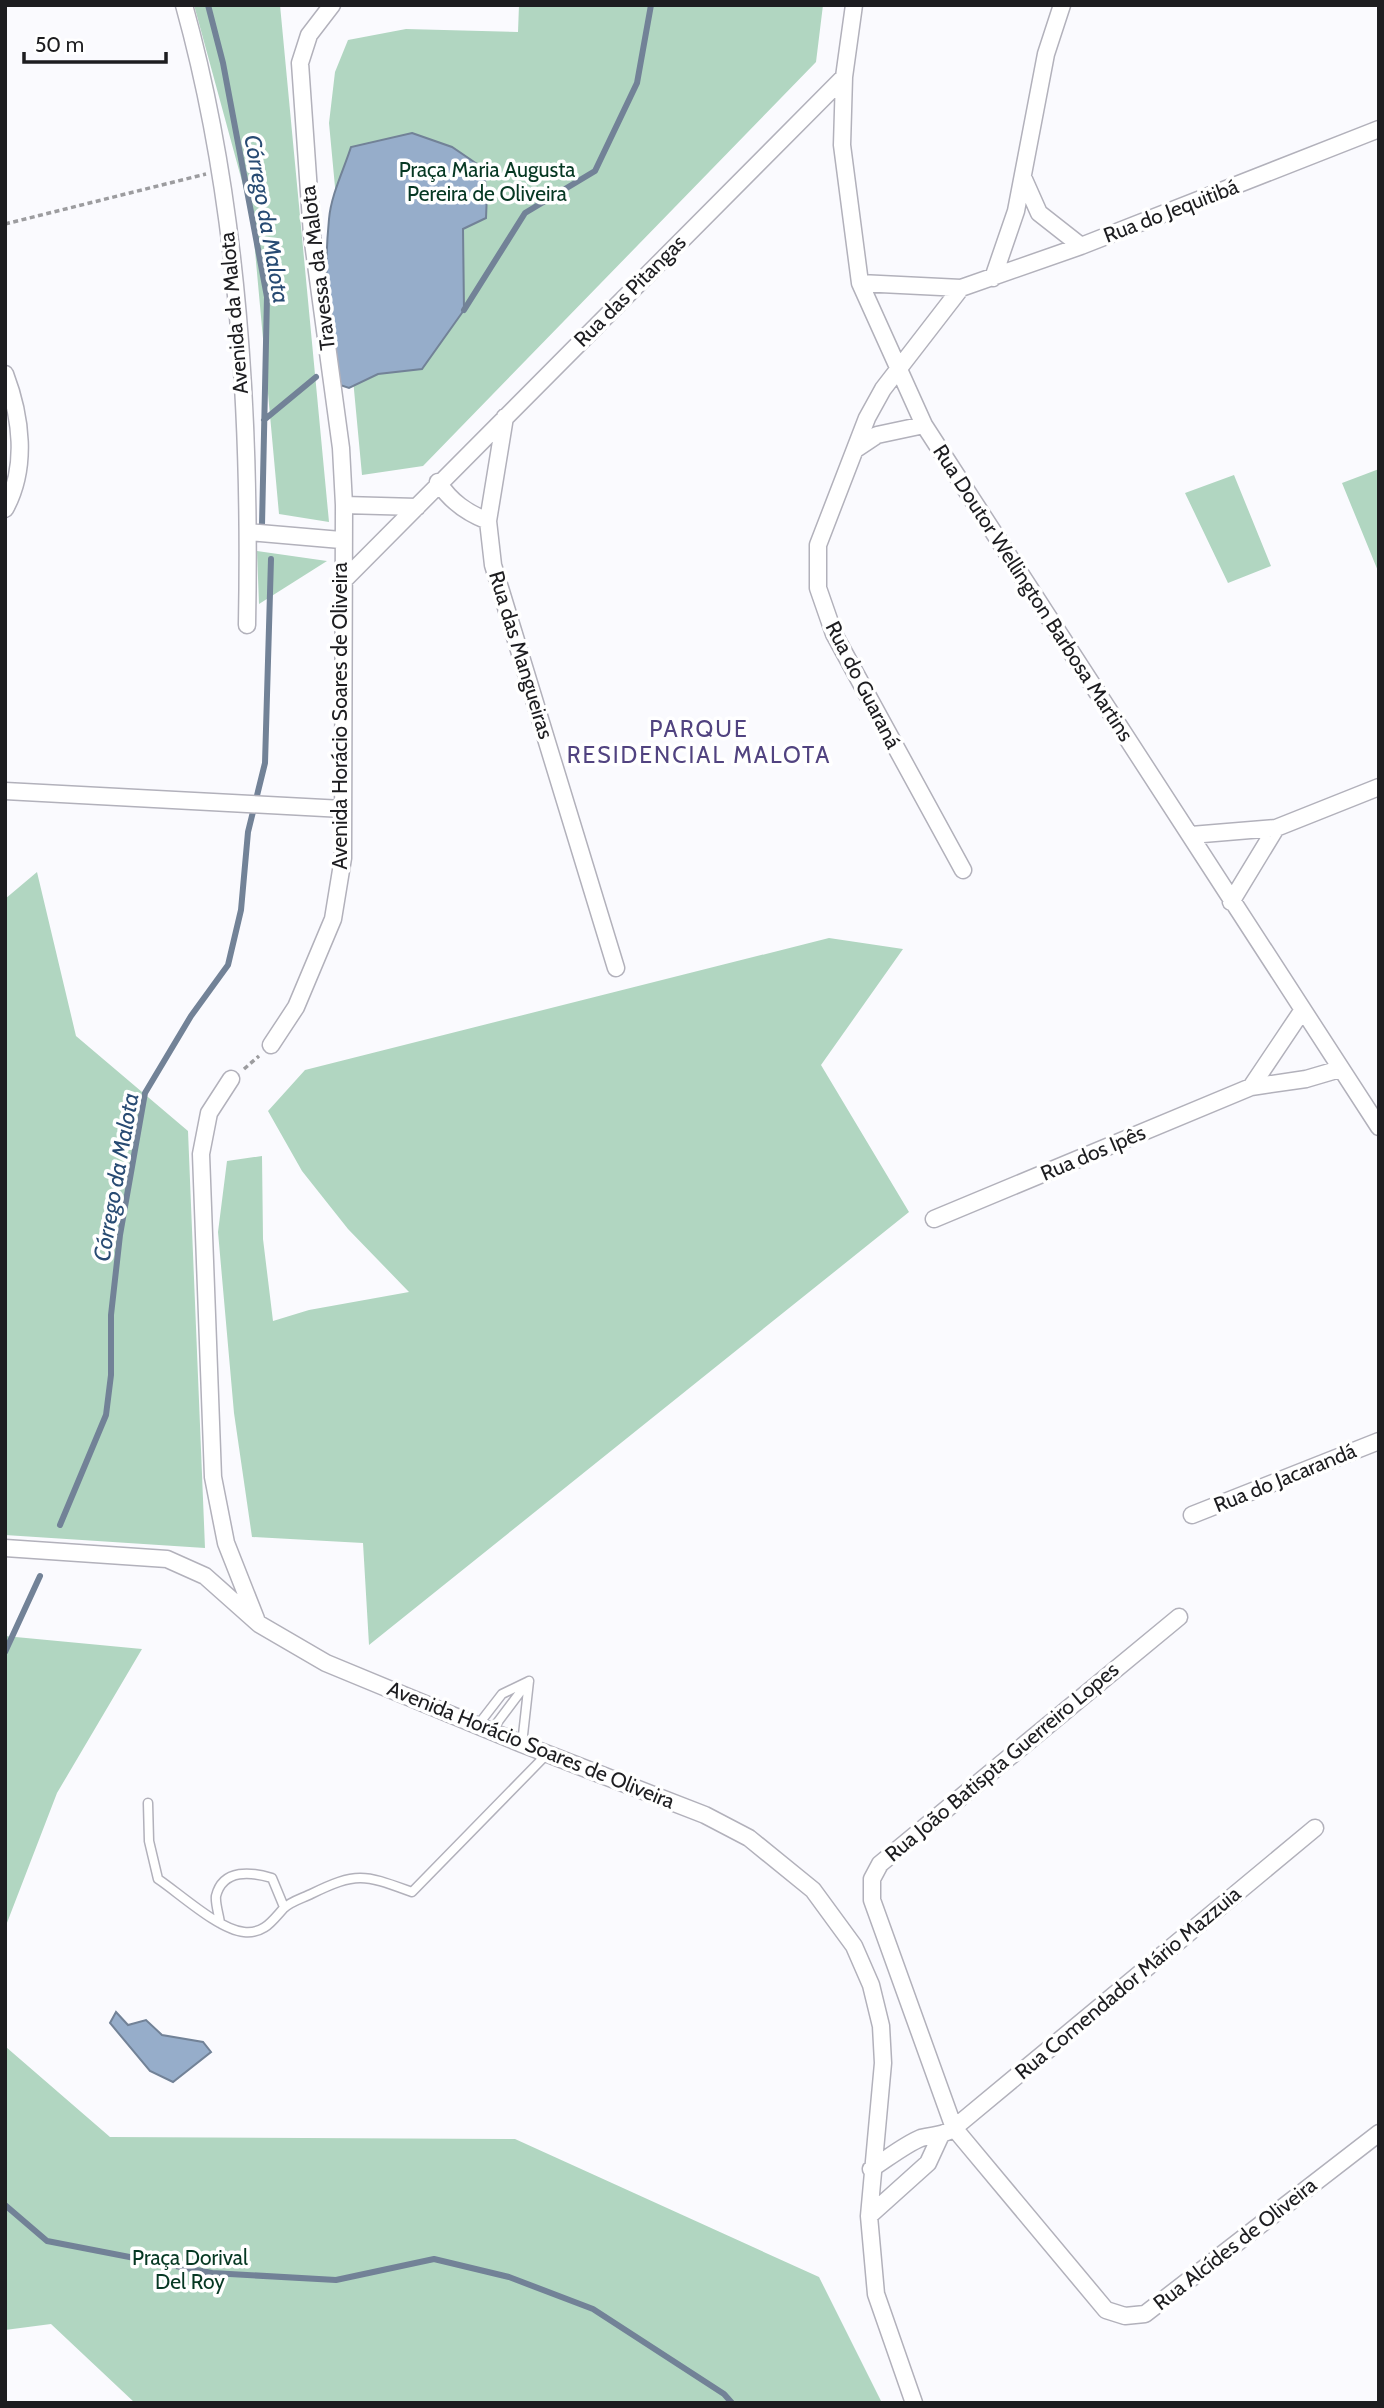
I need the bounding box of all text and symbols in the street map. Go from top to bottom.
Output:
scale bar [24,21,166,65]
text: 50 m [35,32,84,57]
water label: Córrego da Malota [238,132,296,306]
park label: Praça Maria Augusta Pereira de Oliveira [399,157,575,206]
street label: Rua do Jequitibá [1100,173,1242,248]
street label: Travessa da Malota [295,184,340,352]
street label: Rua das Pitangas [569,229,691,352]
street label: Avenida da Malota [214,231,253,395]
street label: Rua Doutor Wellington Barbosa Martins [928,440,1139,746]
street label: Avenida Horácio Soares de Oliveira [327,562,352,870]
street label: Rua das Mangueiras [484,568,559,742]
street label: Rua do Guaraná [821,617,906,753]
district label: PARQUE RESIDENCIAL MALOTA [567,715,831,769]
water label: Córrego da Malota [87,1090,145,1264]
street label: Rua dos Ipês [1037,1119,1149,1186]
street label: Rua do Jacarandá [1210,1438,1360,1517]
street label: Rua João Batispta Guerreiro Lopes [880,1656,1124,1867]
street label: Avenida Horácio Soares de Oliveira [384,1675,678,1814]
street label: Rua Comendador Mário Mazzuia [1010,1881,1245,2084]
street label: Rua Alcídes de Oliveira [1148,2172,1321,2315]
park label: Praça Dorival Del Roy [132,2245,248,2294]

